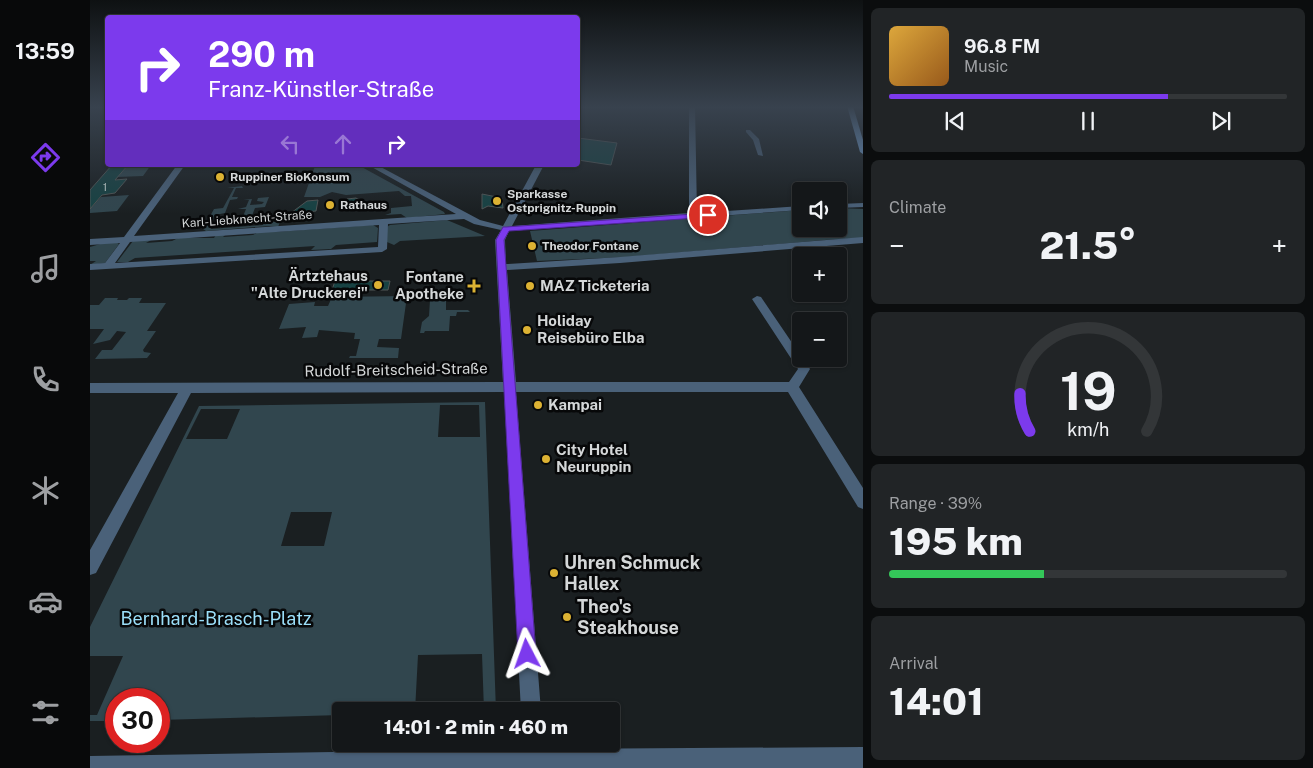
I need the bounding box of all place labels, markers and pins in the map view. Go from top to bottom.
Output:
place label: Ruppiner BioKonsum [230,170,350,184]
marker: Ruppiner BioKonsum [214,171,226,183]
place label: Sparkasse Ostprignitz-Ruppin [507,187,616,215]
pin [687,194,729,236]
marker: Sparkasse Ostprignitz-Ruppin [491,195,503,207]
place label: Rathaus [340,198,387,212]
marker: Rathaus [324,199,336,211]
place label: Theodor Fontane [542,239,639,253]
marker: Theodor Fontane [526,240,538,252]
place label: Ärtztehaus "Alte Druckerei" [251,267,368,301]
place label: Fontane Apotheke [395,268,464,302]
place label: MAZ Ticketeria [540,277,650,294]
marker: Ärtztehaus "Alte Druckerei" [372,279,384,291]
marker: Fontane Apotheke [468,280,480,292]
marker: MAZ Ticketeria [524,280,536,292]
place label: Holiday Reisebüro Elba [537,312,644,346]
marker: Holiday Reisebüro Elba [521,324,533,336]
place label: Kampai [548,396,602,413]
marker: Kampai [532,399,544,411]
place label: City Hotel Neuruppin [556,441,632,475]
marker: City Hotel Neuruppin [540,453,552,465]
place label: Uhren Schmuck Hallex [564,552,701,594]
marker: Uhren Schmuck Hallex [548,567,560,579]
place label: Theo's Steakhouse [577,596,679,638]
marker: Theo's Steakhouse [561,611,573,623]

